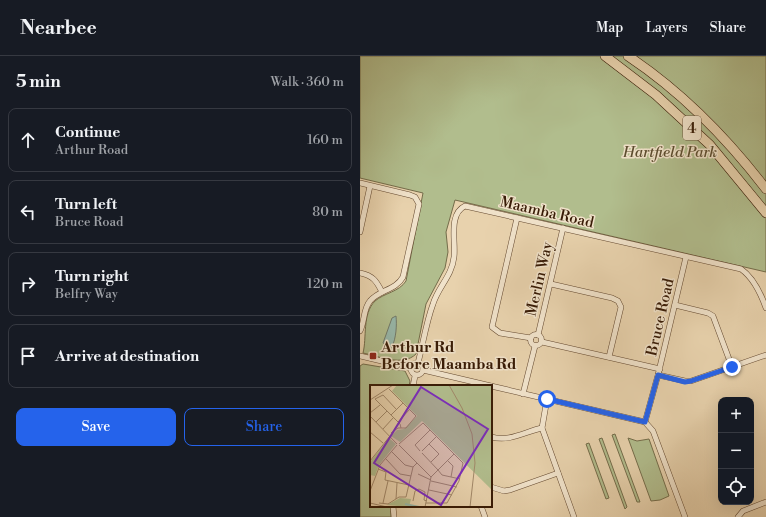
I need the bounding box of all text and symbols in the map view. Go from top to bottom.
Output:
text: Nearbee [20,16,97,40]
text: Map [596,19,623,37]
text: Layers [645,19,688,37]
text: Share [710,19,746,37]
text: 5 min [16,71,61,93]
text: Walk · 360 m [271,74,344,90]
road number: 4 [683,116,701,140]
text: Continue [55,123,120,142]
icon: ahead [17,129,39,151]
text: 160 m [307,132,343,148]
text: Arthur Road [55,142,128,158]
park label: Hartfield Park [622,143,717,162]
street label: Maamba Road [498,192,596,233]
text: Turn left [55,195,117,214]
icon: left [17,201,39,223]
text: 80 m [312,204,343,220]
text: Bruce Road [55,214,123,230]
street label: Merlin Way [522,239,557,318]
text: Turn right [55,267,129,286]
icon: right [17,273,39,295]
text: 120 m [307,276,343,292]
street label: Bruce Road [642,276,679,359]
text: Belfry Way [55,286,118,302]
place label: Arthur Rd Before Maamba Rd [380,338,517,374]
icon: arrive [17,345,39,367]
text: Arrive at destination [55,347,199,366]
marker: Arthur Rd Before Maamba Rd [368,351,378,361]
route end [723,358,741,376]
inset map [370,385,492,507]
route start [538,390,556,408]
map controls [718,397,754,505]
button: + [718,397,754,433]
button: Save [16,408,176,446]
button: Share [184,408,344,446]
button: − [718,433,754,469]
button: locate [718,469,754,505]

